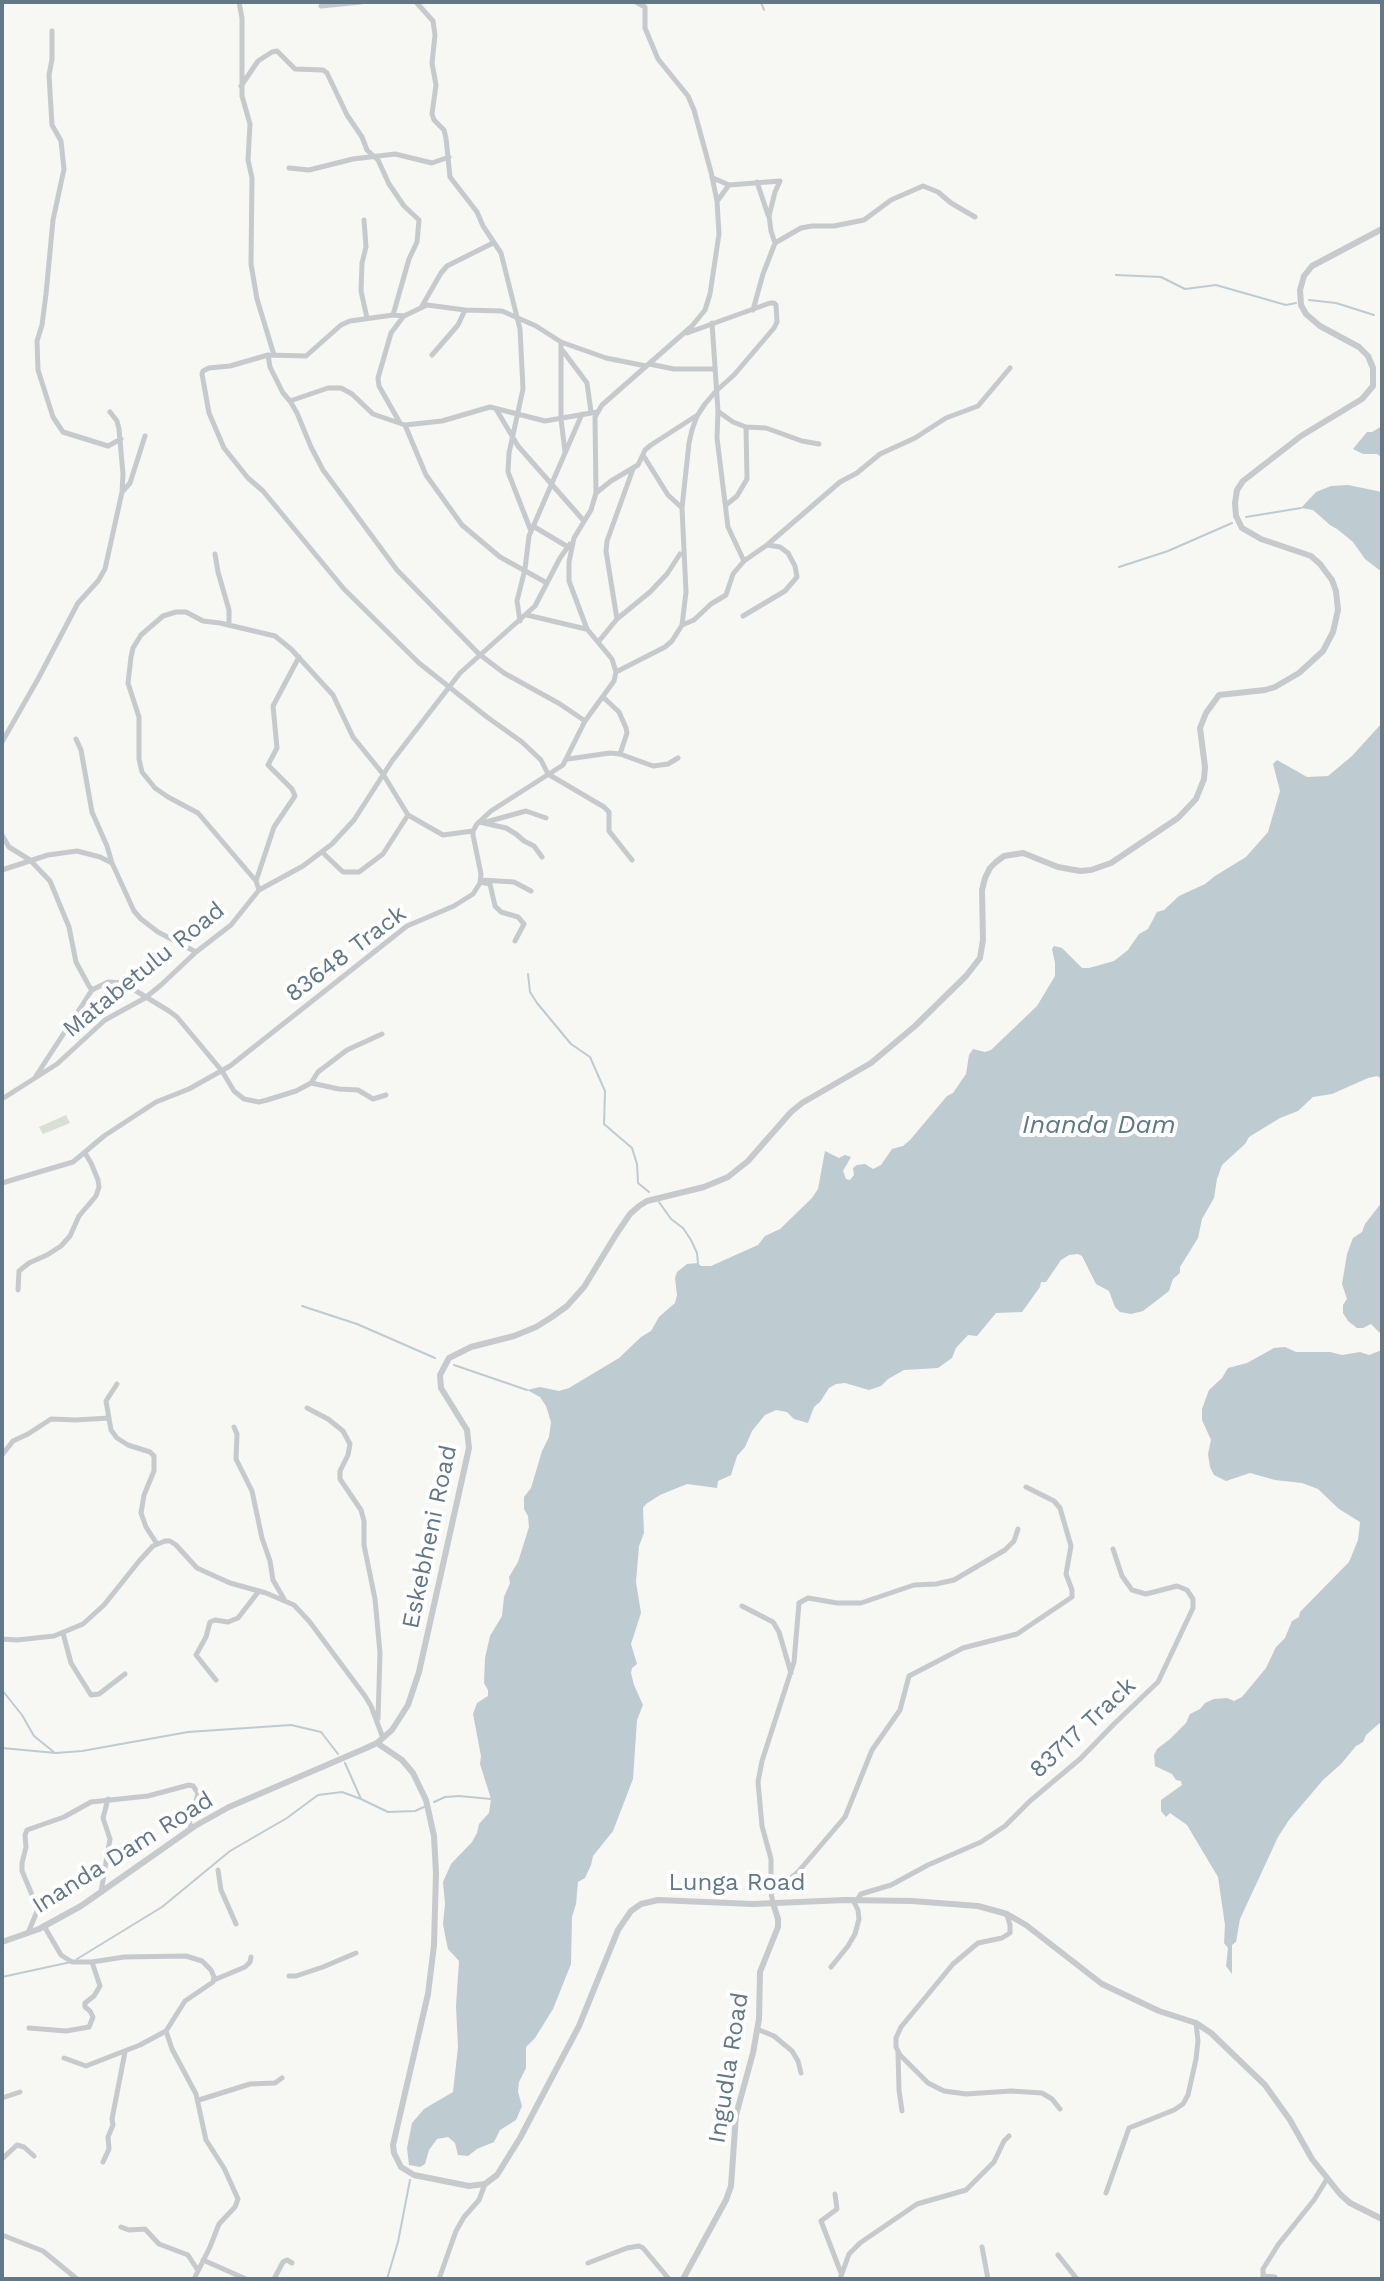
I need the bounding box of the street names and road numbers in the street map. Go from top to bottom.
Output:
street label: Matabetulu Road [57,896,231,1044]
street label: 83648 Track [280,899,412,1009]
street label: Eskebheni Road [397,1443,463,1631]
street label: 83717 Track [1024,1672,1142,1784]
street label: Inanda Dam Road [27,1786,219,1920]
street label: Lunga Road [669,1869,805,1897]
street label: Ingudla Road [703,1991,755,2145]

